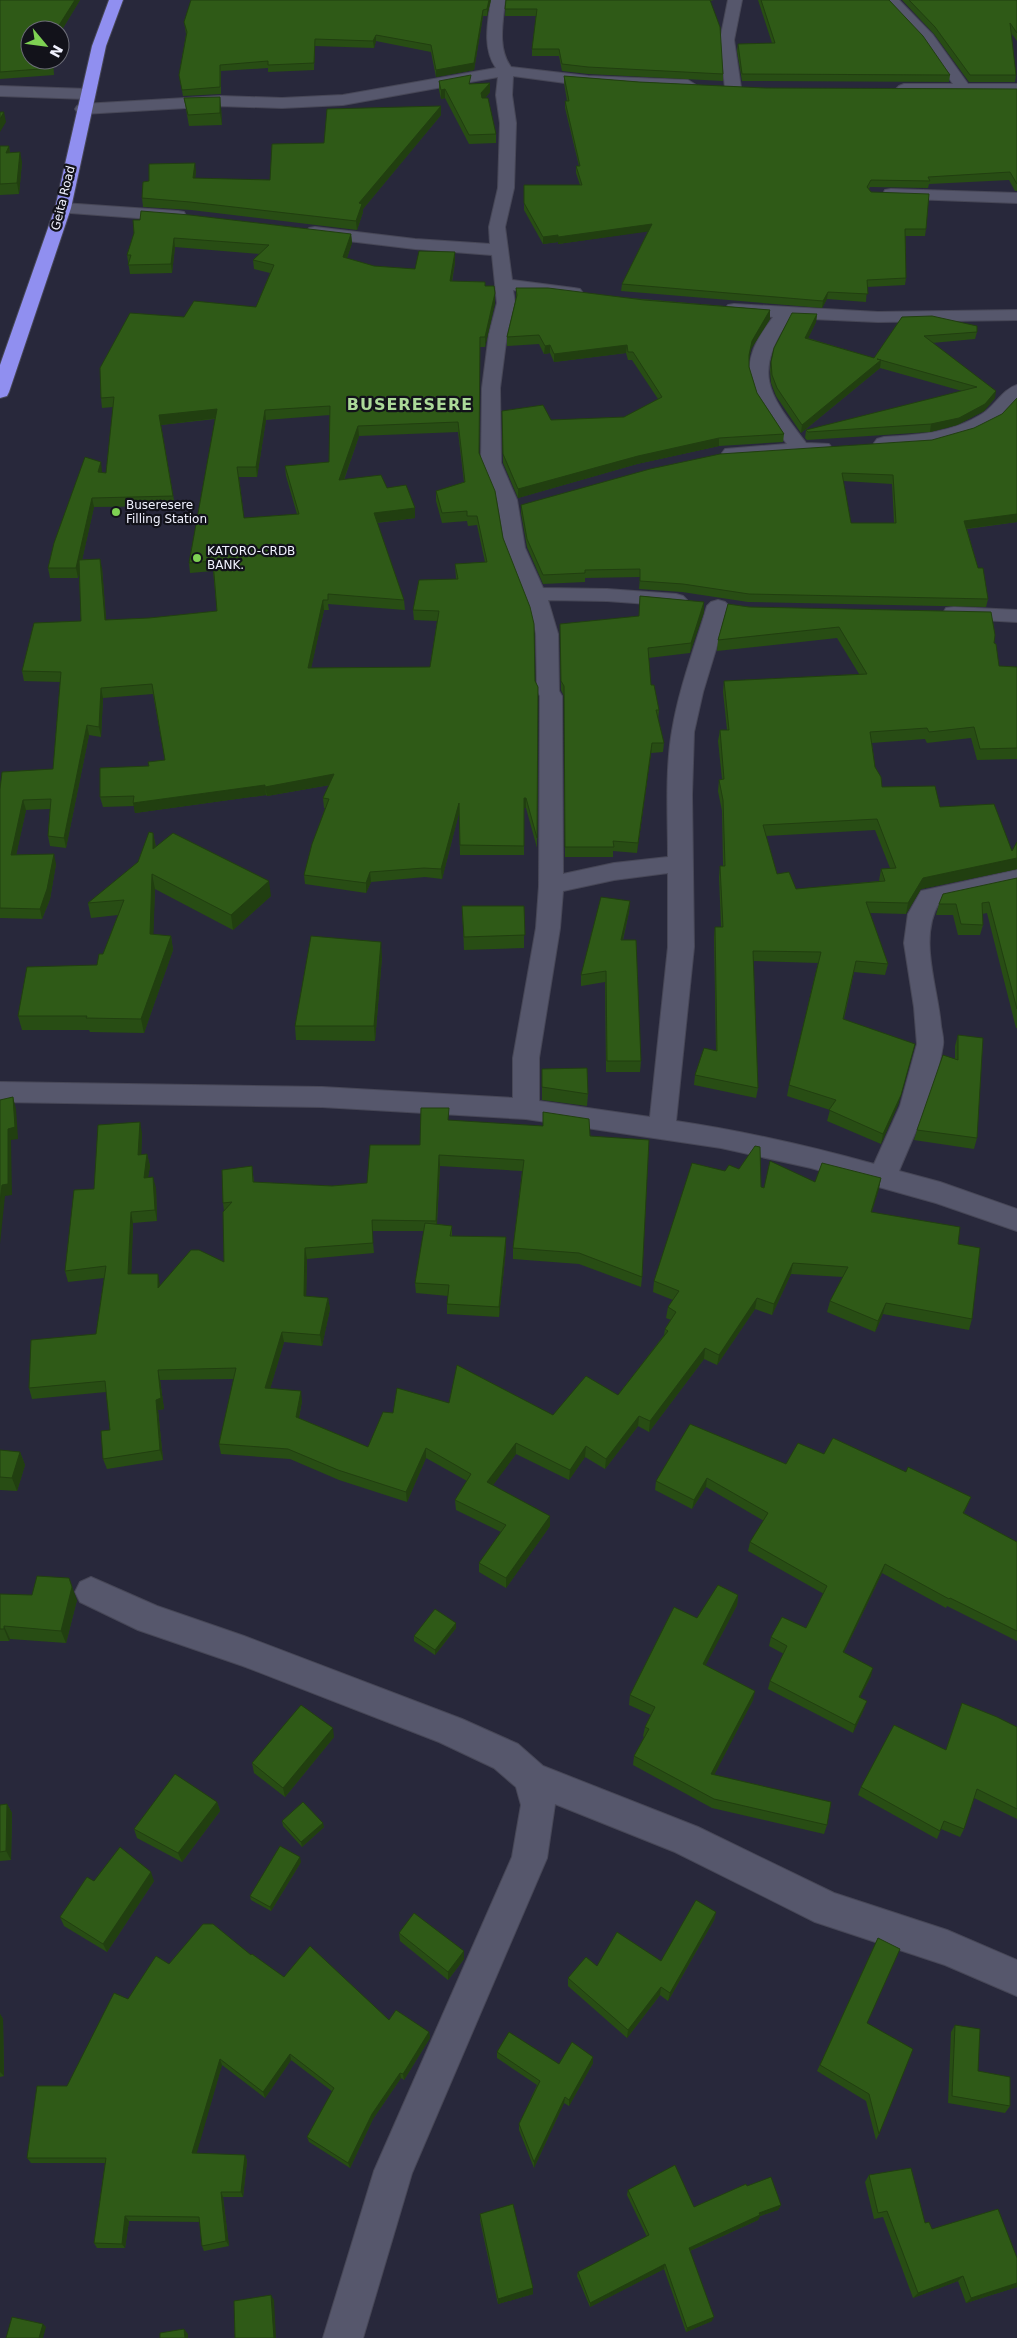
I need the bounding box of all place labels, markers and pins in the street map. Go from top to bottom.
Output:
place label: Buseresere Filling Station [126,498,207,526]
marker: Buseresere Filling Station [110,506,122,518]
place label: KATORO-CRDB BANK. [207,544,295,572]
marker: KATORO-CRDB BANK. [191,552,203,564]

